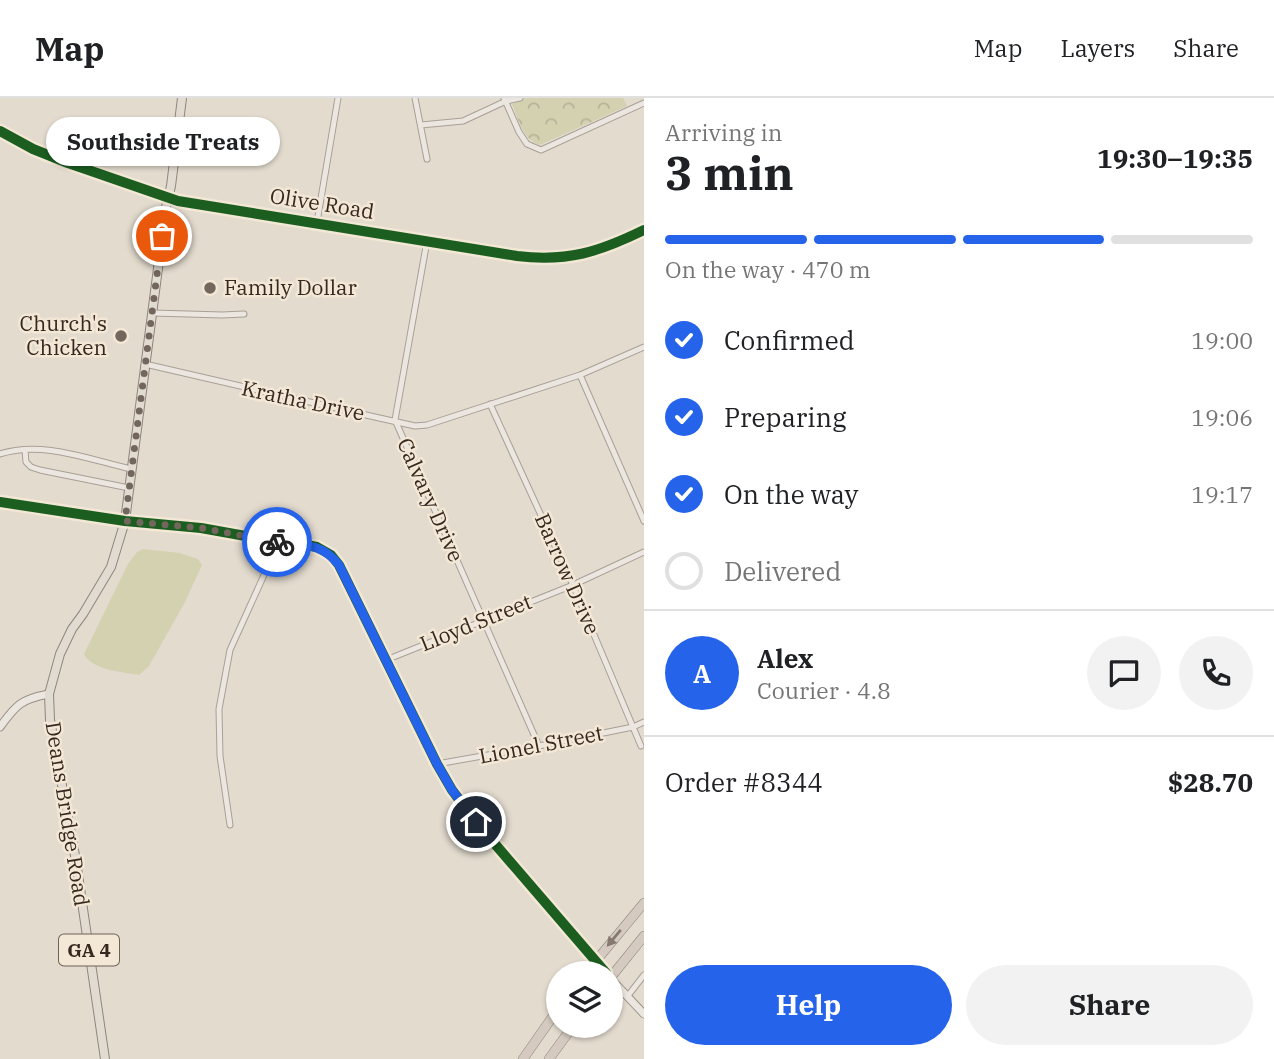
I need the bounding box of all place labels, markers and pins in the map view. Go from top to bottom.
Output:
callout: Southside Treats [45,117,279,166]
pin [132,206,192,266]
place label: Family Dollar [224,273,358,301]
marker: Family Dollar [202,280,218,296]
place label: Church's Chicken [20,309,107,361]
marker: Church's Chicken [113,328,129,344]
pin [446,792,506,852]

